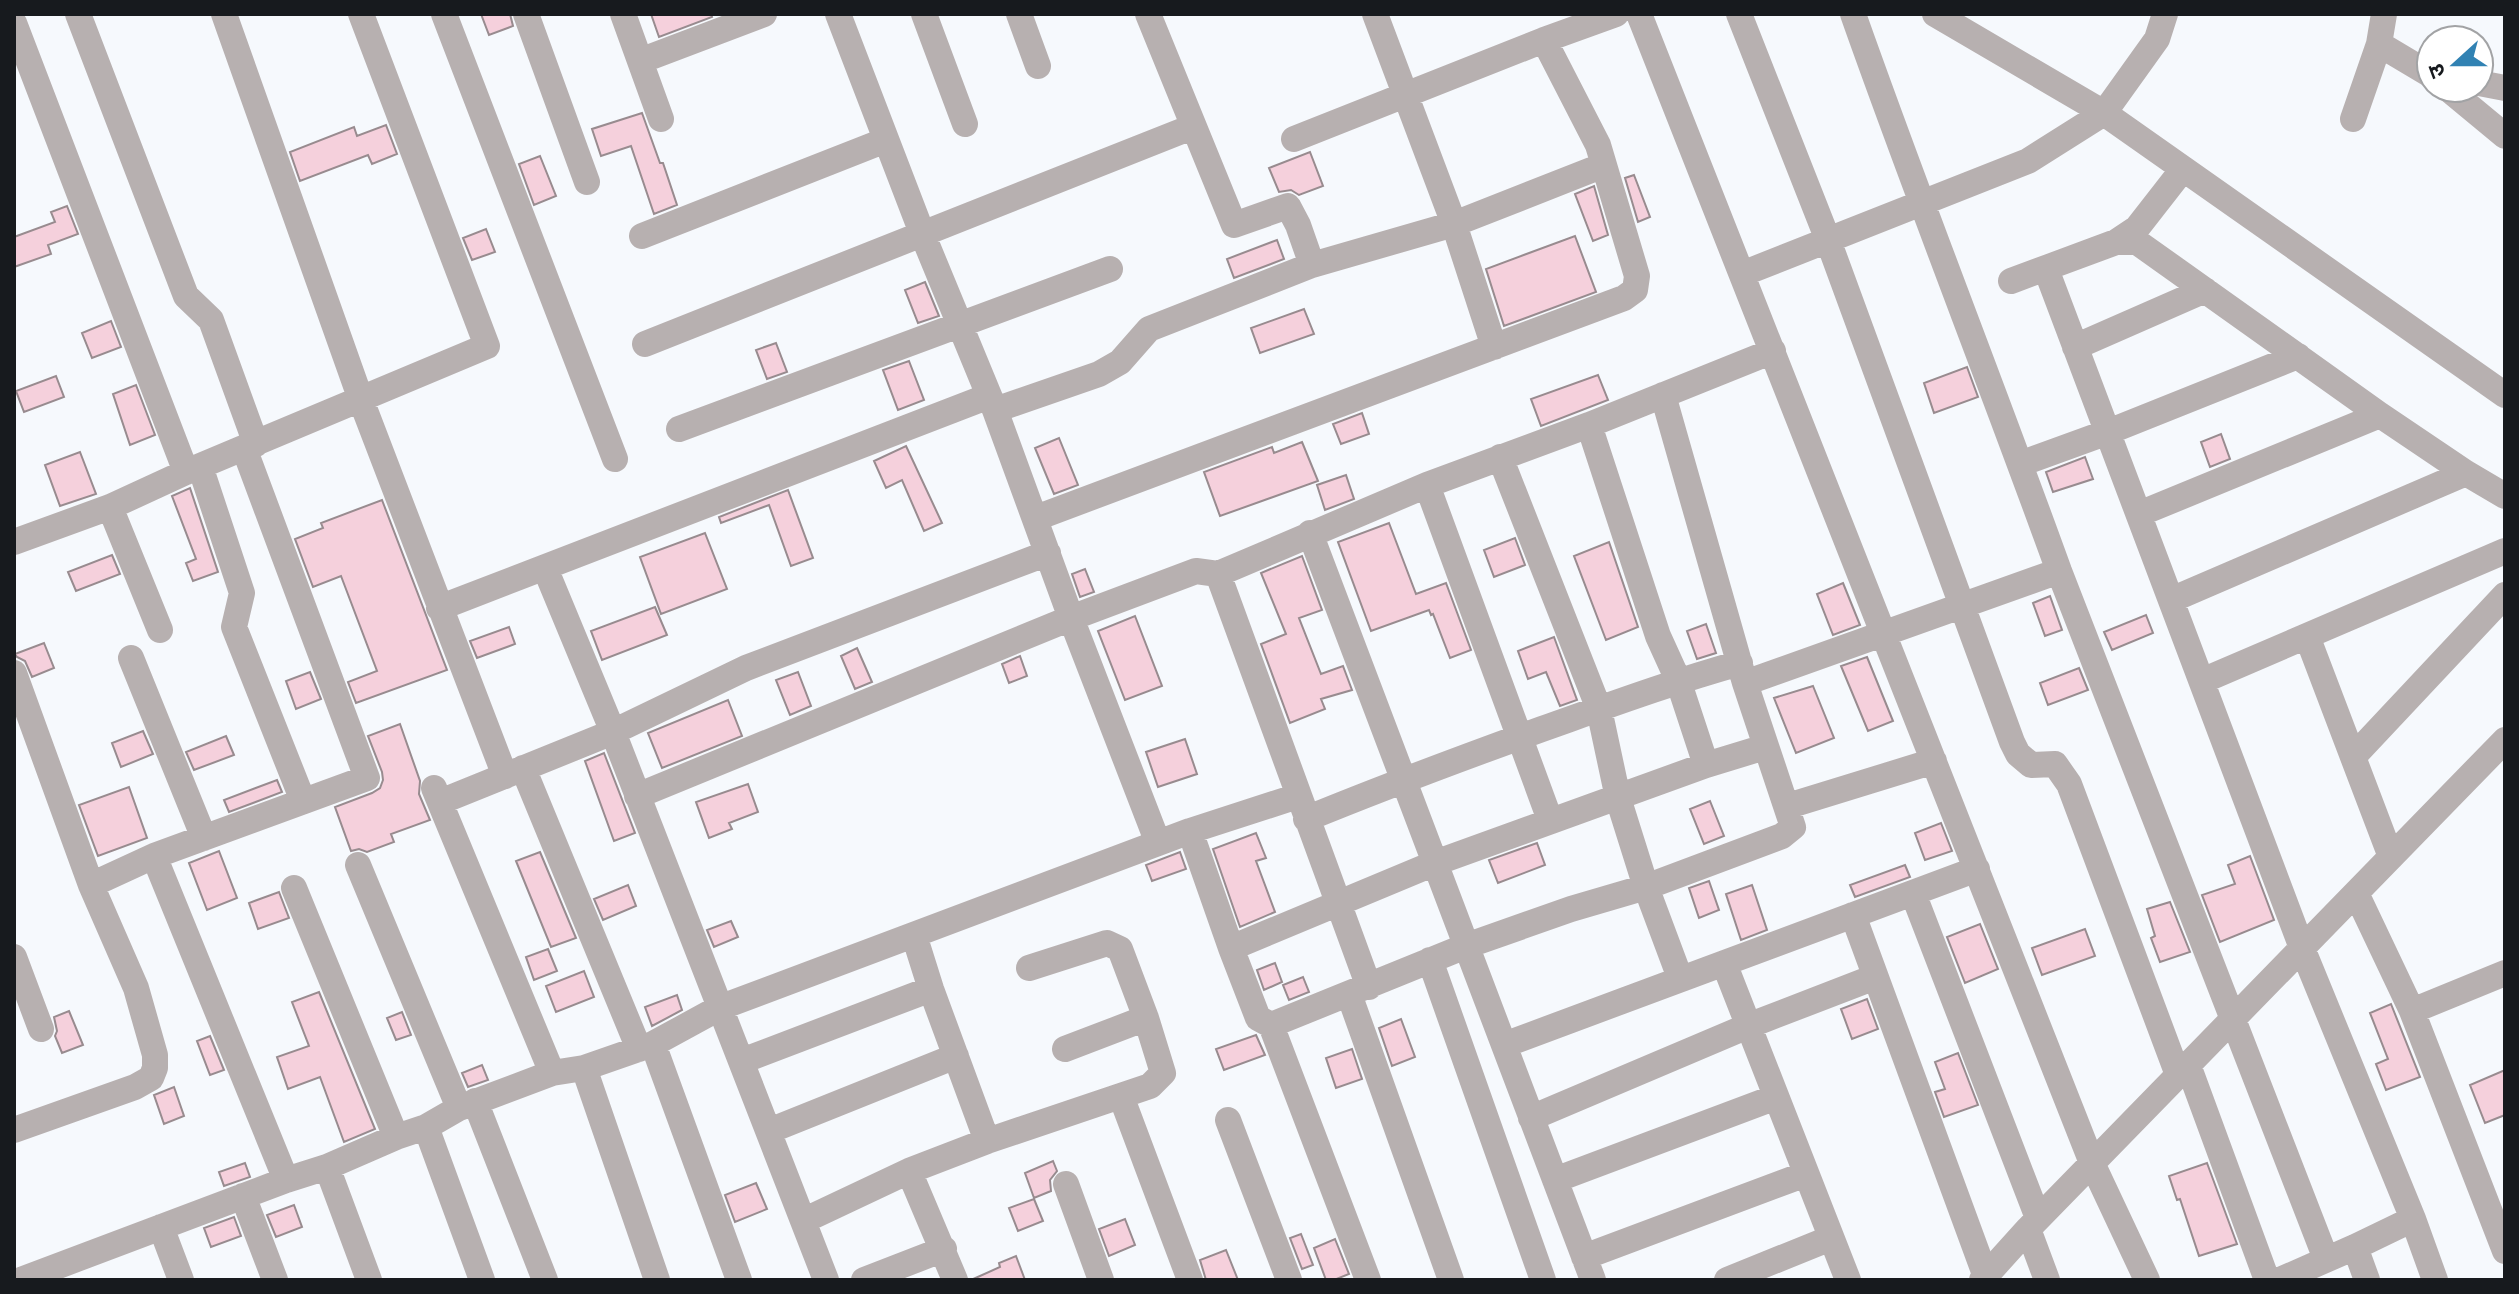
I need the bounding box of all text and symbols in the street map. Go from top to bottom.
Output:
north arrow [2415,24,2495,104]
text: उ [2420,59,2452,83]

